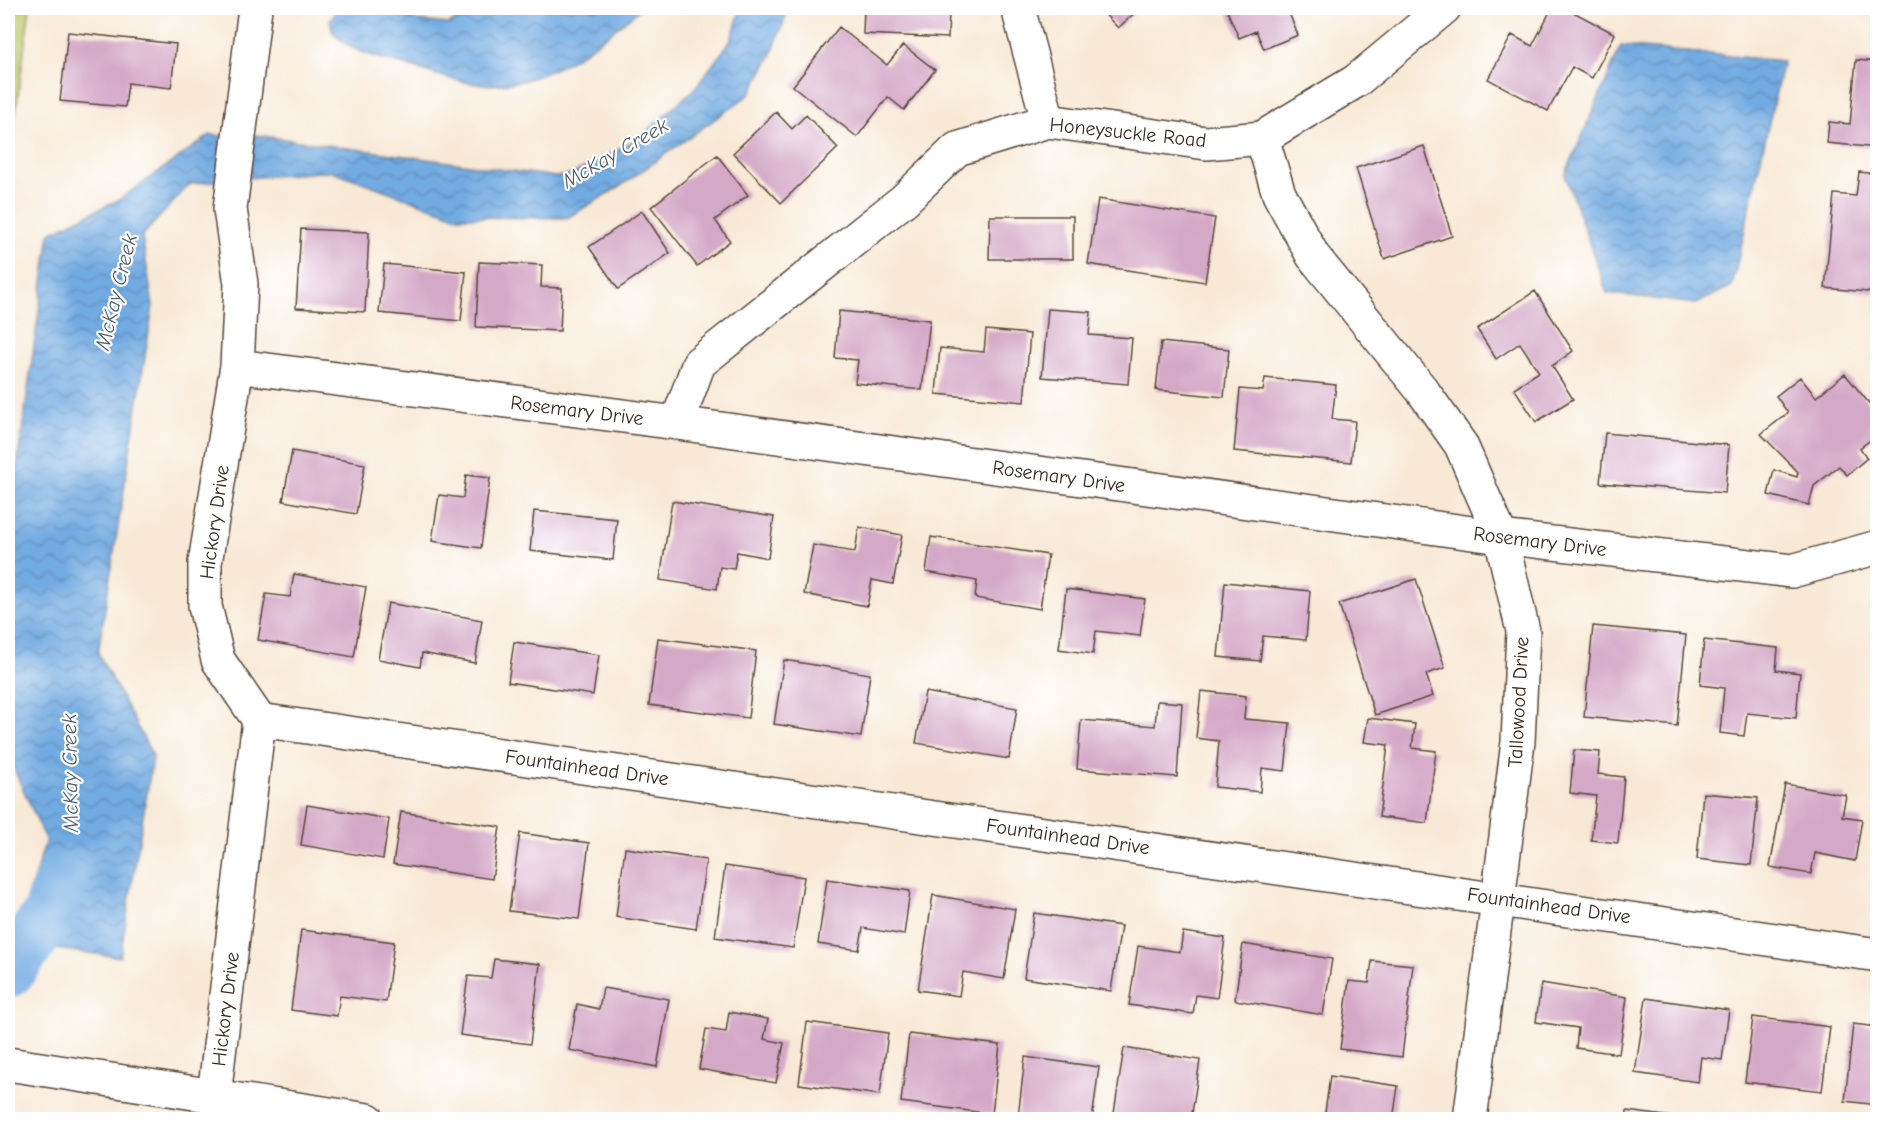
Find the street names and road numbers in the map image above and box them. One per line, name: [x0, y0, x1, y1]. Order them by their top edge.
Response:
street label: Honeysuckle Road: [1049, 113, 1207, 152]
street label: Rosemary Drive: [509, 391, 645, 430]
street label: Rosemary Drive: [991, 456, 1127, 497]
street label: Hickory Drive: [195, 463, 234, 581]
street label: Rosemary Drive: [1472, 522, 1608, 561]
street label: Tallowood Drive: [1504, 636, 1533, 768]
street label: Fountainhead Drive: [504, 745, 670, 790]
street label: Fountainhead Drive: [985, 814, 1151, 859]
street label: Fountainhead Drive: [1466, 883, 1632, 928]
street label: Hickory Drive: [207, 951, 244, 1068]

